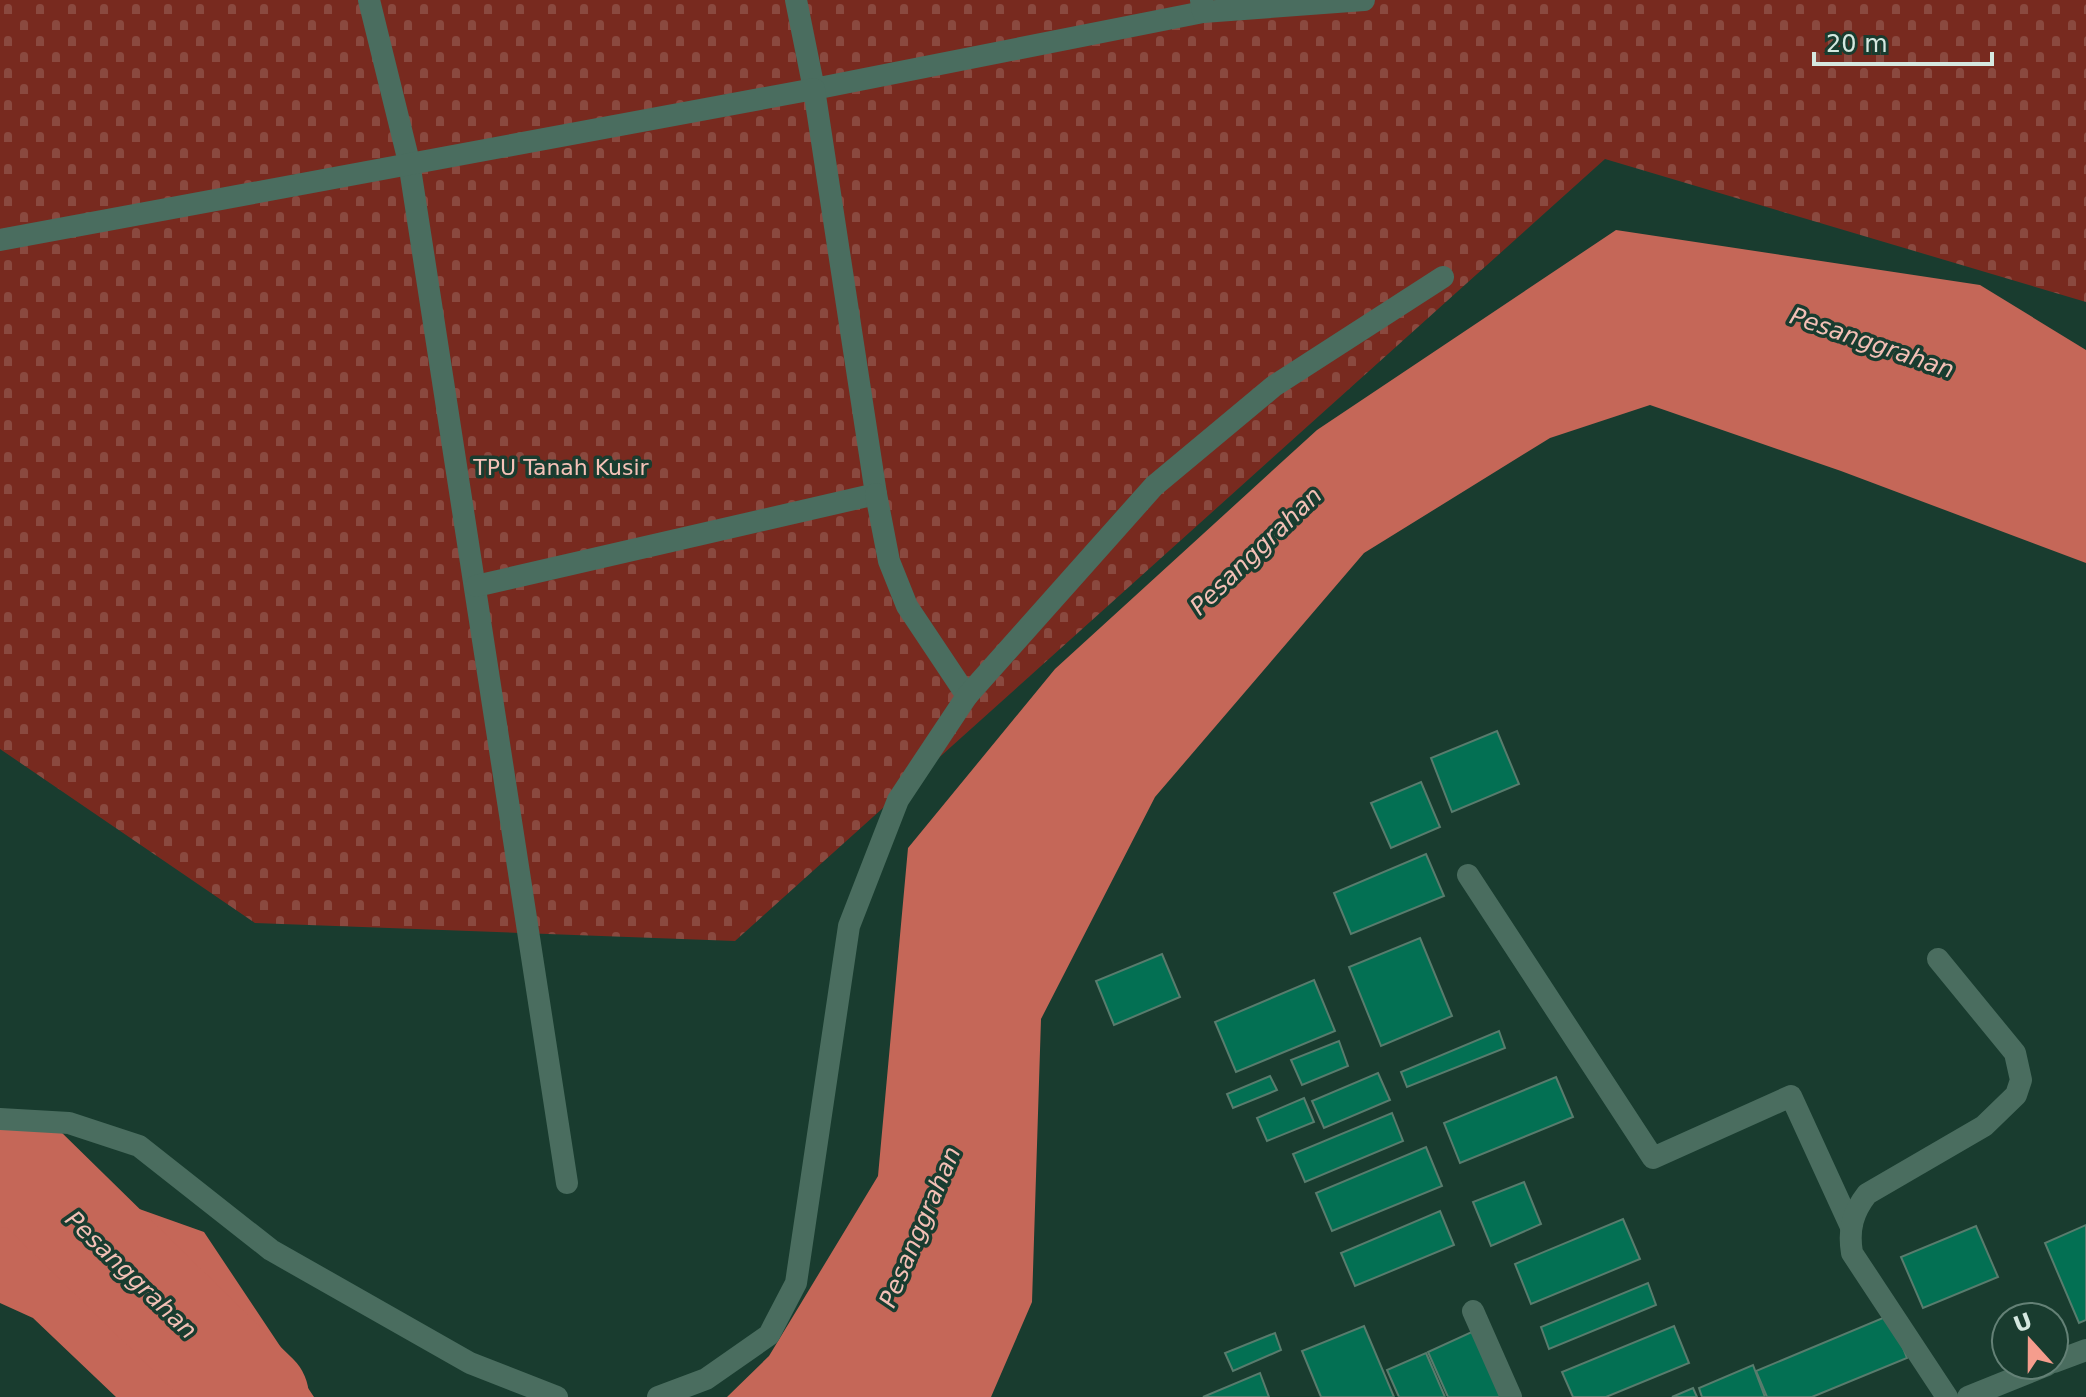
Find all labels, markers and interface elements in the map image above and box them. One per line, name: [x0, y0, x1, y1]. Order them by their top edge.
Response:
scale bar: [1814, 16, 1992, 66]
text: 20 m: [1826, 30, 1888, 58]
water label: Pesanggrahan: [1786, 302, 1958, 384]
park label: TPU Tanah Kusir: [472, 455, 650, 480]
water label: Pesanggrahan: [1184, 481, 1328, 621]
water label: Pesanggrahan: [874, 1142, 966, 1312]
water label: Pesanggrahan: [59, 1205, 203, 1345]
north arrow: [1990, 1301, 2070, 1381]
text: U: [2010, 1308, 2036, 1338]

